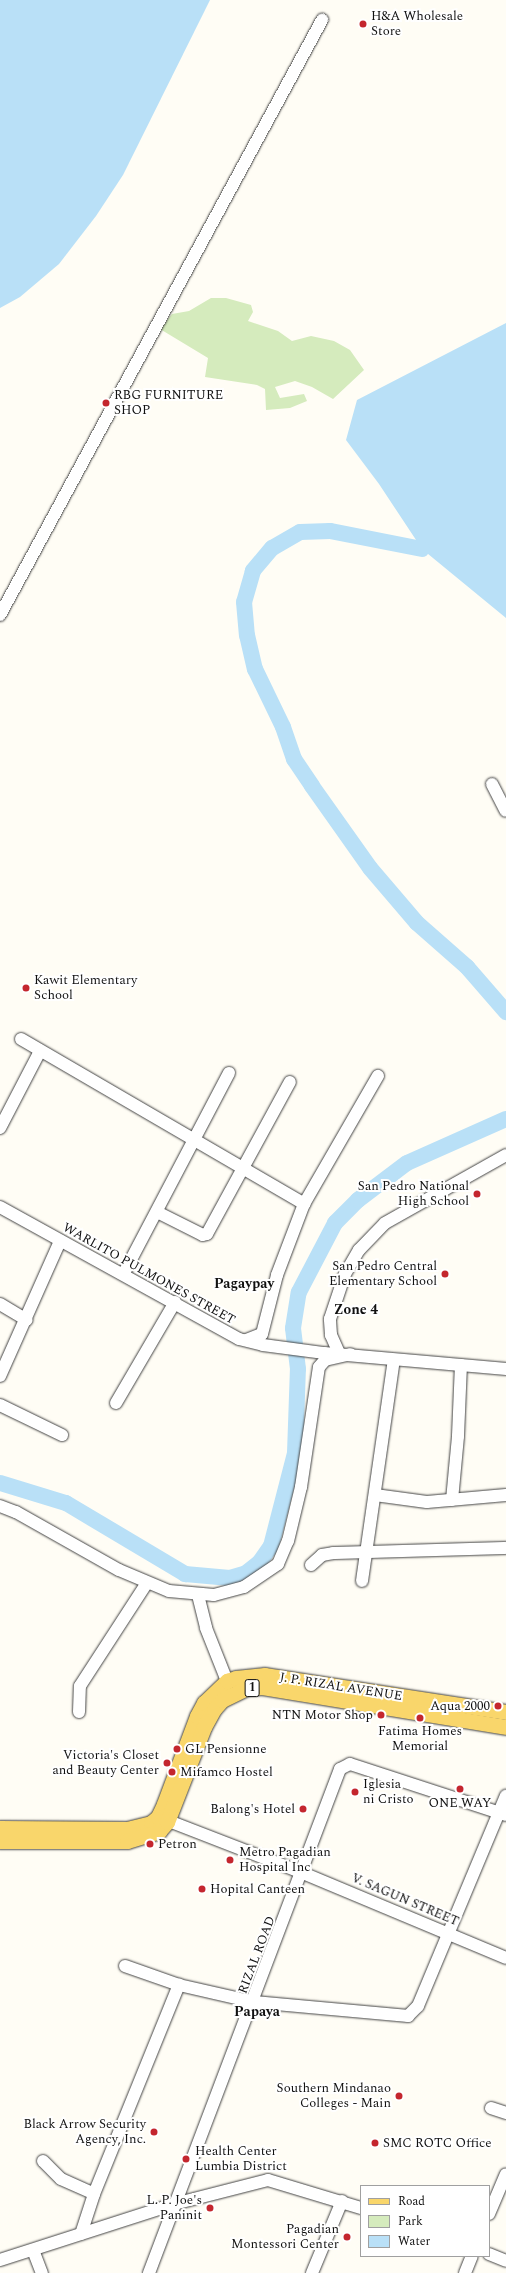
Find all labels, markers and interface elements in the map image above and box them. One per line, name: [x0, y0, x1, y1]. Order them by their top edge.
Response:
place label: H&A Wholesale Store: [371, 9, 463, 40]
marker: H&A Wholesale Store: [358, 19, 368, 29]
place label: RBG FURNITURE SHOP: [114, 388, 223, 419]
marker: RBG FURNITURE SHOP: [101, 398, 111, 408]
place label: Kawit Elementary School: [34, 973, 137, 1004]
marker: Kawit Elementary School: [21, 983, 31, 993]
place label: San Pedro National High School: [358, 1179, 469, 1210]
marker: San Pedro National High School: [472, 1189, 482, 1199]
street label: WARLITO PULMONES STREET: [60, 1220, 238, 1328]
place label: San Pedro Central Elementary School: [329, 1259, 437, 1290]
marker: San Pedro Central Elementary School: [440, 1269, 450, 1279]
district label: Pagaypay: [214, 1276, 274, 1292]
district label: Zone 4: [334, 1302, 378, 1318]
street label: J. P. RIZAL AVENUE: [279, 1670, 403, 1704]
road number: 1: [244, 1678, 260, 1698]
place label: Aqua 2000: [430, 1698, 490, 1714]
marker: Aqua 2000: [493, 1701, 503, 1711]
place label: NTN Motor Shop: [272, 1707, 373, 1723]
marker: NTN Motor Shop: [376, 1710, 386, 1720]
marker: Fatima Homes Memorial: [415, 1713, 425, 1723]
place label: Fatima Homes Memorial: [378, 1724, 462, 1755]
place label: GL Pensionne: [185, 1741, 266, 1757]
marker: GL Pensionne: [172, 1744, 182, 1754]
place label: Victoria's Closet and Beauty Center: [52, 1748, 159, 1779]
marker: Victoria's Closet and Beauty Center: [162, 1758, 172, 1768]
place label: Mifamco Hostel: [180, 1764, 273, 1780]
marker: Mifamco Hostel: [167, 1767, 177, 1777]
place label: Iglesia ni Cristo: [363, 1777, 414, 1808]
marker: ONE WAY: [455, 1784, 465, 1794]
marker: Iglesia ni Cristo: [350, 1787, 360, 1797]
place label: ONE WAY: [429, 1795, 491, 1811]
place label: Balong's Hotel: [210, 1801, 295, 1817]
marker: Balong's Hotel: [298, 1804, 308, 1814]
place label: Petron: [158, 1836, 197, 1852]
marker: Petron: [145, 1839, 155, 1849]
place label: Metro Pagadian Hospital Inc: [239, 1845, 331, 1876]
marker: Metro Pagadian Hospital Inc: [224, 1854, 236, 1866]
street label: V. SAGUN STREET: [349, 1870, 461, 1930]
place label: Hopital Canteen: [210, 1881, 305, 1897]
marker: Hopital Canteen: [197, 1884, 207, 1894]
street label: RIZAL ROAD: [235, 1914, 279, 1996]
district label: Papaya: [234, 2004, 280, 2020]
place label: Southern Mindanao Colleges - Main: [276, 2081, 391, 2112]
marker: Southern Mindanao Colleges - Main: [394, 2091, 404, 2101]
place label: Black Arrow Security Agency, Inc.: [23, 2117, 146, 2148]
marker: Black Arrow Security Agency, Inc.: [149, 2127, 159, 2137]
place label: SMC ROTC Office: [383, 2135, 492, 2151]
marker: SMC ROTC Office: [370, 2138, 380, 2148]
place label: Health Center Lumbia District: [195, 2144, 287, 2175]
marker: Health Center Lumbia District: [180, 2153, 192, 2165]
legend: [360, 2185, 490, 2257]
text: Road: [398, 2192, 425, 2211]
place label: L. P. Joe's Paninit: [146, 2193, 202, 2224]
marker: L. P. Joe's Paninit: [205, 2203, 215, 2213]
text: Park: [398, 2212, 423, 2231]
place label: Pagadian Montessori Center: [231, 2222, 339, 2253]
marker: Pagadian Montessori Center: [342, 2232, 352, 2242]
text: Water: [398, 2232, 430, 2251]

